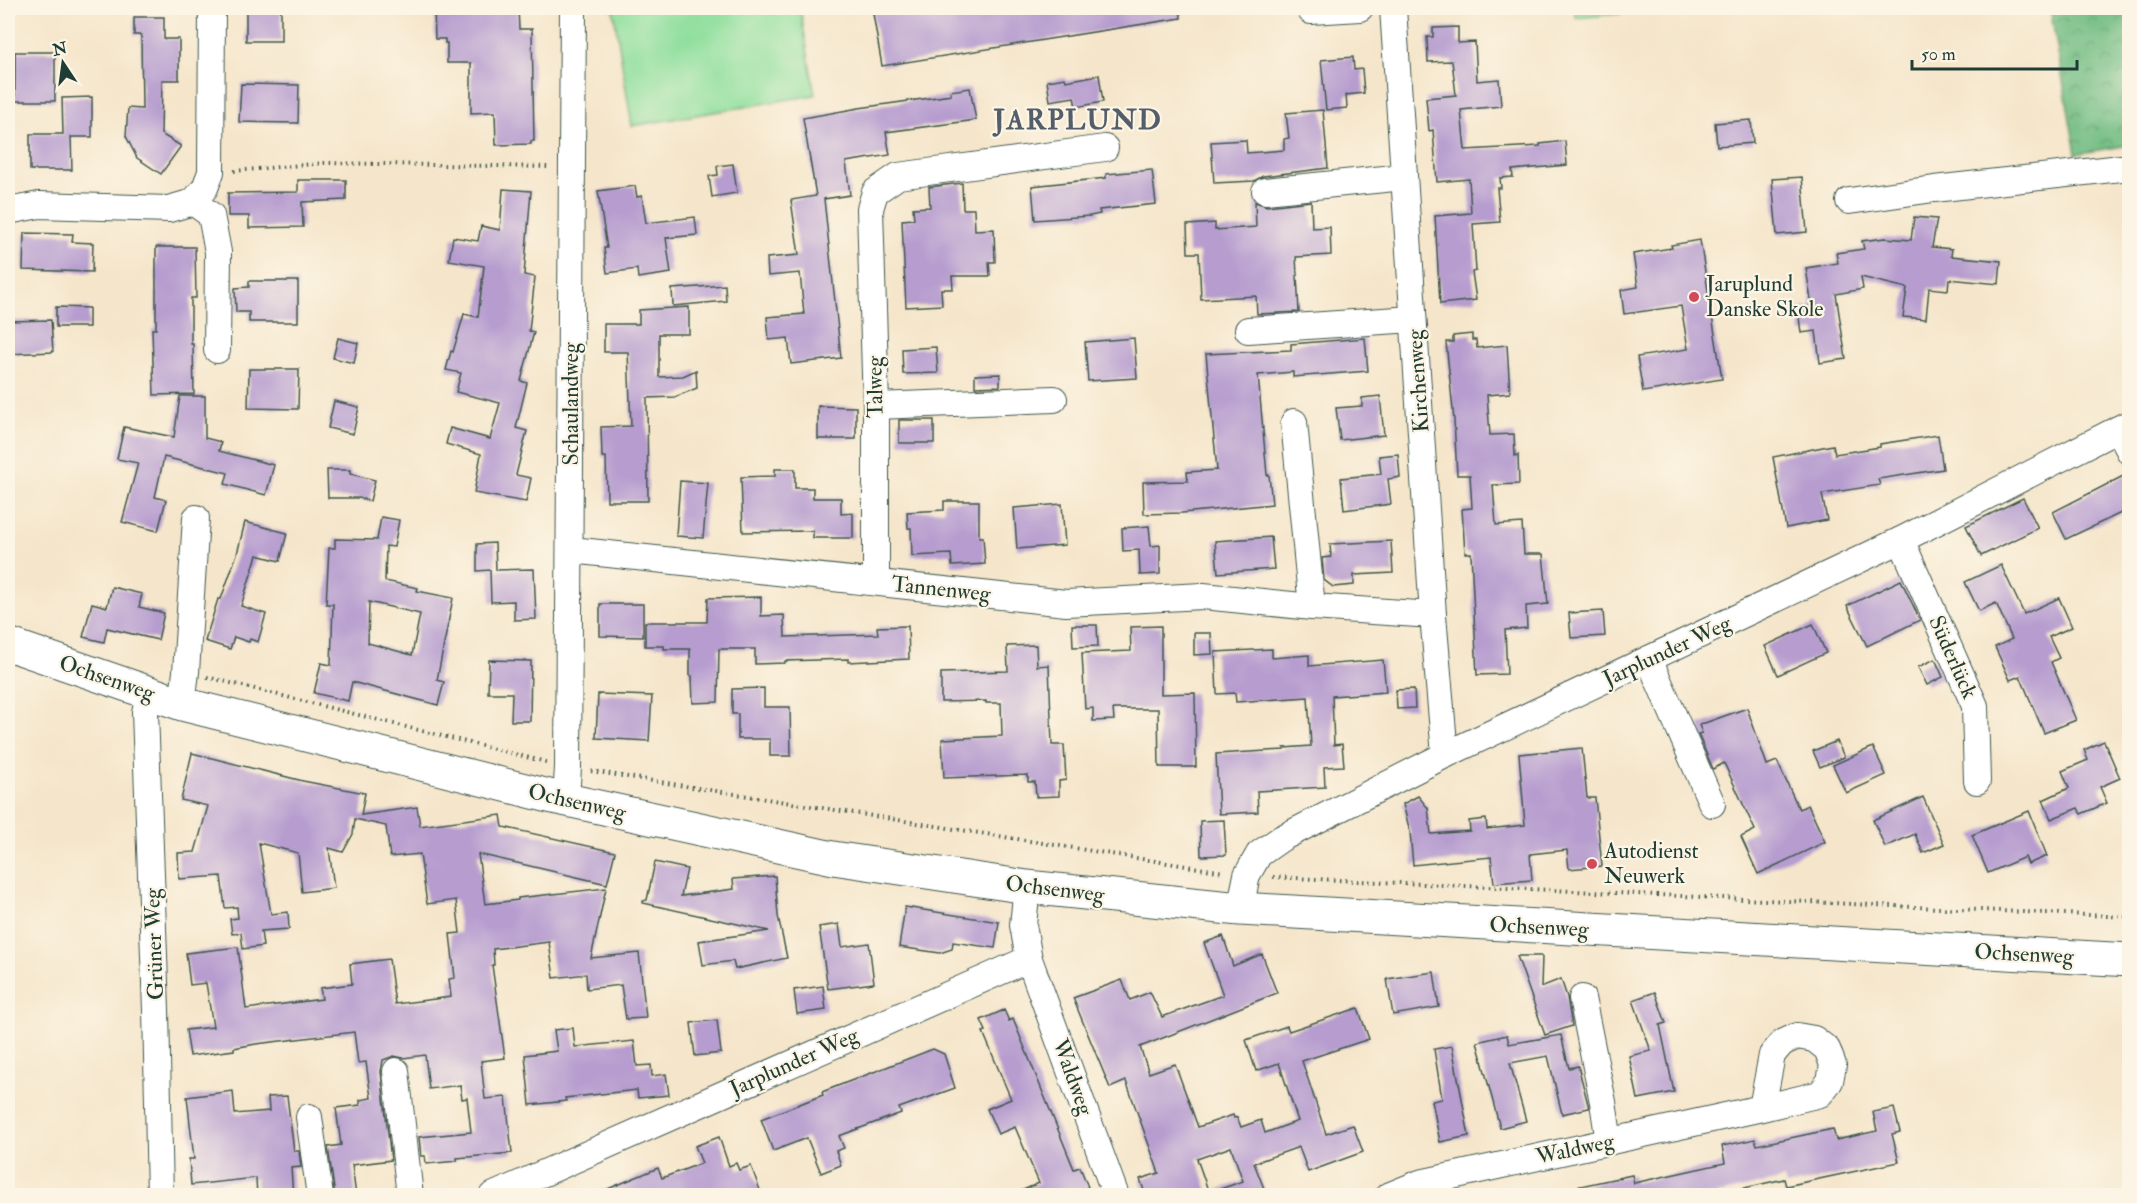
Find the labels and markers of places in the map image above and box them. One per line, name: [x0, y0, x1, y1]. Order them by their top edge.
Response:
place label: Jaruplund Danske Skole: [1705, 270, 1823, 323]
marker: Jaruplund Danske Skole: [1687, 290, 1701, 304]
place label: Autodienst Neuwerk: [1603, 837, 1699, 890]
marker: Autodienst Neuwerk: [1585, 857, 1599, 871]

